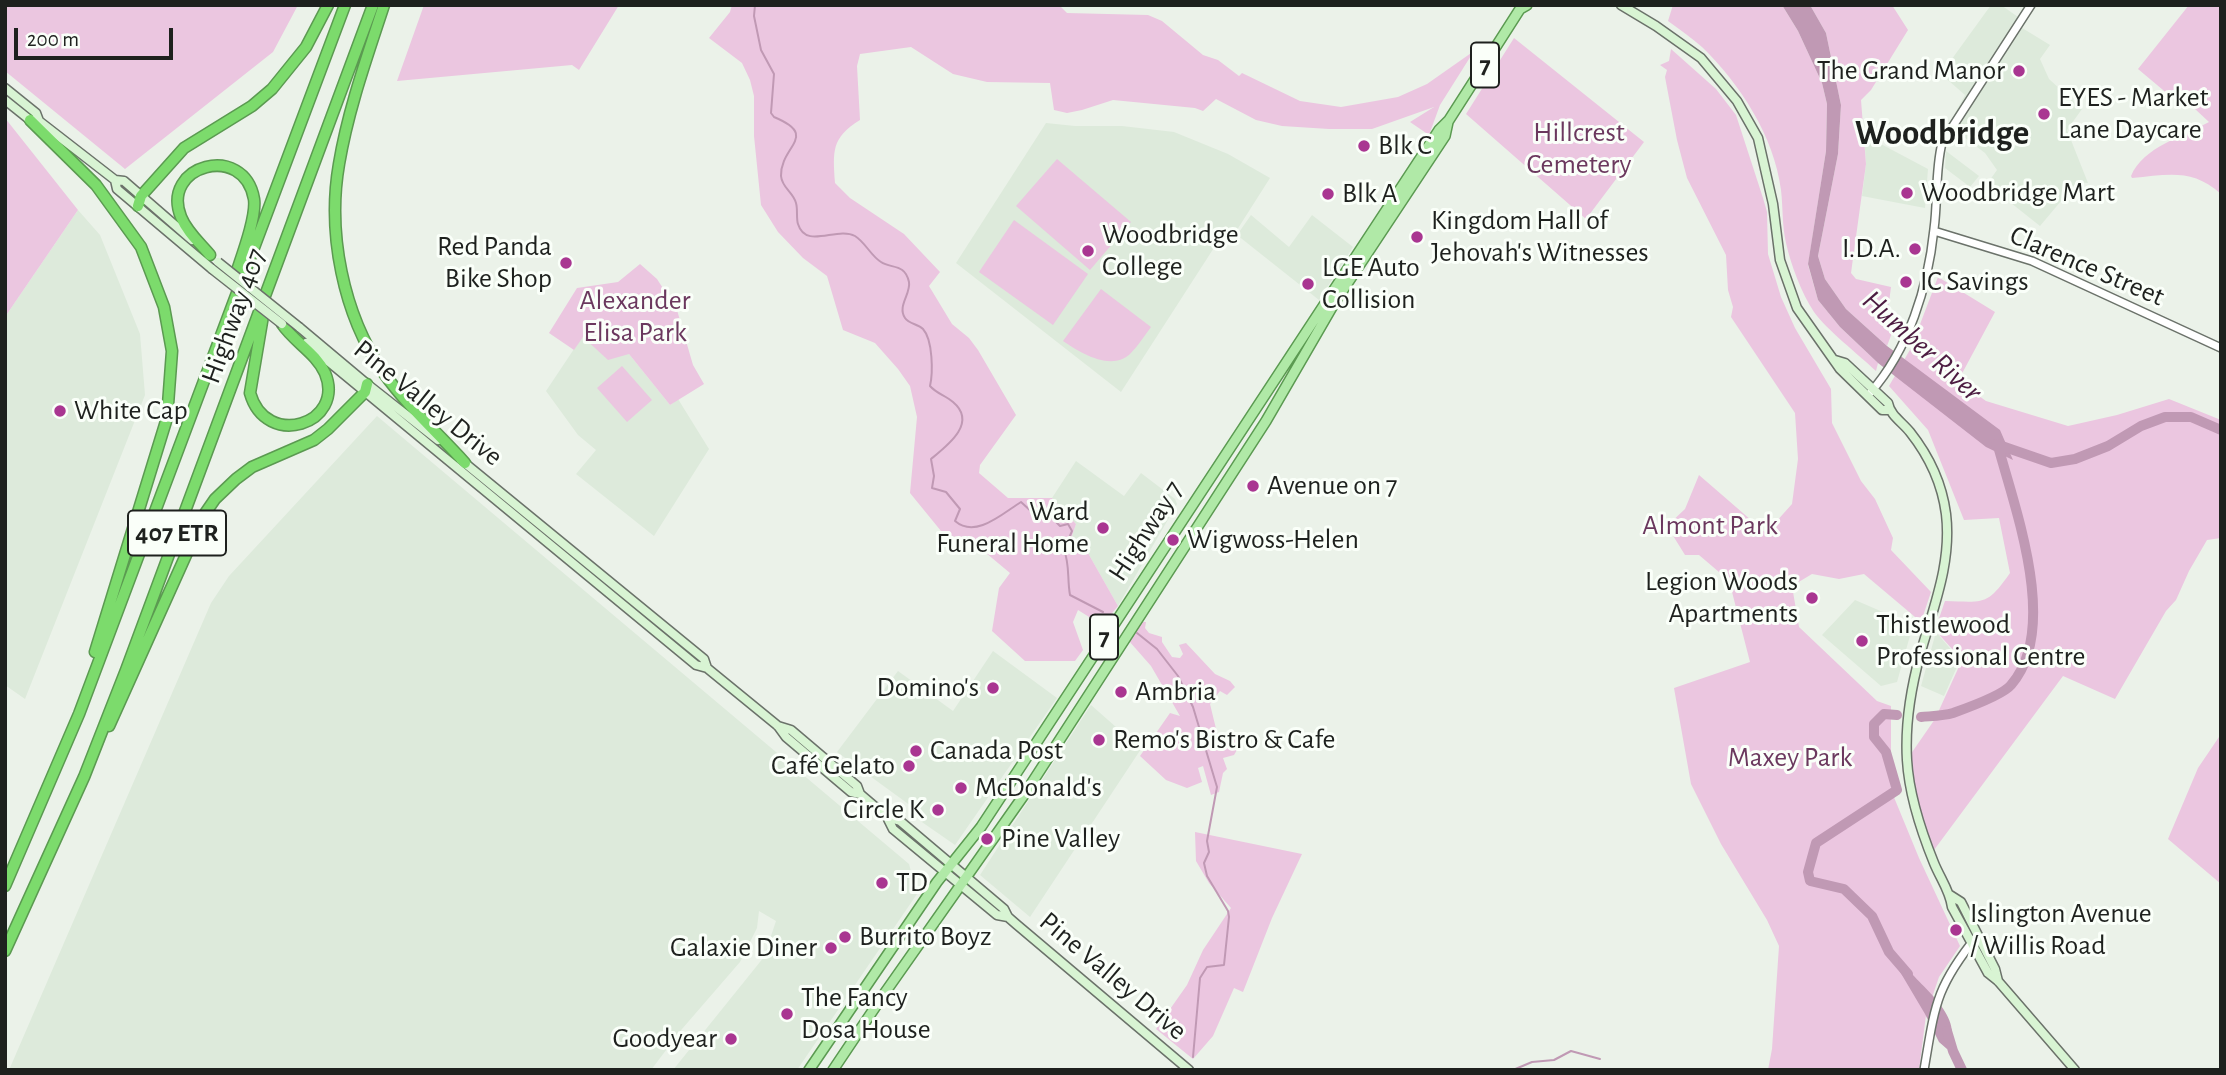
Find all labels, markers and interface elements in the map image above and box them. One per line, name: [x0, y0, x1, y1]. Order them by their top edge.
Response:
scale bar: [18, 14, 177, 58]
text: 200 m: [27, 29, 79, 50]
road number: 7: [1471, 43, 1499, 88]
place label: The Grand Manor: [1817, 54, 2005, 88]
marker: The Grand Manor: [2011, 63, 2027, 79]
place label: EYES - Market Lane Daycare: [2058, 81, 2209, 147]
marker: EYES - Market Lane Daycare: [2036, 106, 2052, 122]
district label: Woodbridge: [1855, 112, 2029, 154]
park label: Hillcrest Cemetery: [1527, 116, 1631, 182]
place label: Blk C: [1378, 129, 1432, 163]
marker: Blk C: [1356, 138, 1372, 154]
place label: Woodbridge Mart: [1921, 176, 2115, 210]
place label: Blk A: [1342, 177, 1398, 211]
marker: Woodbridge Mart: [1899, 185, 1915, 201]
marker: Blk A: [1320, 186, 1336, 202]
place label: Kingdom Hall of Jehovah's Witnesses: [1431, 204, 1649, 270]
place label: Woodbridge College: [1102, 218, 1239, 284]
street label: Clarence Street: [2005, 218, 2169, 314]
marker: Kingdom Hall of Jehovah's Witnesses: [1409, 229, 1425, 245]
place label: Red Panda Bike Shop: [437, 230, 552, 296]
place label: I.D.A.: [1842, 232, 1901, 266]
marker: I.D.A.: [1907, 241, 1923, 257]
marker: Woodbridge College: [1080, 243, 1096, 259]
street label: Highway 407: [194, 244, 274, 388]
place label: LGE Auto Collision: [1322, 251, 1420, 317]
marker: Red Panda Bike Shop: [558, 255, 574, 271]
place label: IC Savings: [1920, 265, 2028, 299]
marker: IC Savings: [1898, 274, 1914, 290]
marker: LGE Auto Collision: [1300, 276, 1316, 292]
water label: Humber River: [1855, 283, 1989, 409]
park label: Alexander Elisa Park: [579, 284, 691, 350]
street label: Pine Valley Drive: [347, 333, 509, 473]
place label: White Cap: [74, 394, 188, 428]
marker: White Cap: [52, 403, 68, 419]
place label: Avenue on 7: [1267, 469, 1397, 503]
street label: Highway 7: [1101, 475, 1191, 587]
marker: Avenue on 7: [1245, 478, 1261, 494]
place label: Ward Funeral Home: [936, 495, 1089, 561]
park label: Almont Park: [1642, 509, 1778, 543]
road number: 407 ETR: [128, 510, 226, 555]
marker: Ward Funeral Home: [1095, 520, 1111, 536]
place label: Wigwoss-Helen: [1187, 523, 1359, 557]
marker: Wigwoss-Helen: [1165, 532, 1181, 548]
place label: Legion Woods Apartments: [1645, 565, 1798, 631]
marker: Legion Woods Apartments: [1804, 590, 1820, 606]
place label: Thistlewood Professional Centre: [1876, 608, 2085, 674]
road number: 7: [1090, 614, 1118, 660]
marker: Thistlewood Professional Centre: [1854, 633, 1870, 649]
place label: Domino's: [877, 671, 979, 705]
place label: Ambria: [1135, 675, 1216, 709]
marker: Domino's: [985, 680, 1001, 696]
marker: Ambria: [1113, 684, 1129, 700]
place label: Remo's Bistro & Cafe: [1113, 723, 1335, 757]
marker: Remo's Bistro & Cafe: [1091, 732, 1107, 748]
place label: Canada Post: [930, 734, 1063, 768]
park label: Maxey Park: [1728, 741, 1852, 775]
marker: Canada Post: [908, 743, 924, 759]
place label: Café Gelato: [771, 749, 895, 783]
marker: Café Gelato: [901, 758, 917, 774]
place label: McDonald's: [975, 771, 1102, 805]
marker: McDonald's: [953, 780, 969, 796]
place label: Circle K: [843, 793, 924, 827]
marker: Circle K: [930, 802, 946, 818]
place label: Pine Valley: [1001, 822, 1120, 856]
marker: Pine Valley: [979, 831, 995, 847]
place label: TD: [896, 866, 928, 900]
marker: TD: [874, 875, 890, 891]
place label: Islington Avenue / Willis Road: [1970, 897, 2152, 963]
street label: Pine Valley Drive: [1032, 905, 1194, 1047]
place label: Burrito Boyz: [859, 920, 991, 954]
marker: Islington Avenue / Willis Road: [1948, 922, 1964, 938]
marker: Burrito Boyz: [837, 929, 853, 945]
place label: Galaxie Diner: [670, 931, 817, 965]
marker: Galaxie Diner: [823, 940, 839, 956]
place label: The Fancy Dosa House: [801, 981, 931, 1047]
marker: The Fancy Dosa House: [779, 1006, 795, 1022]
place label: Goodyear: [613, 1022, 717, 1056]
marker: Goodyear: [723, 1031, 739, 1047]

